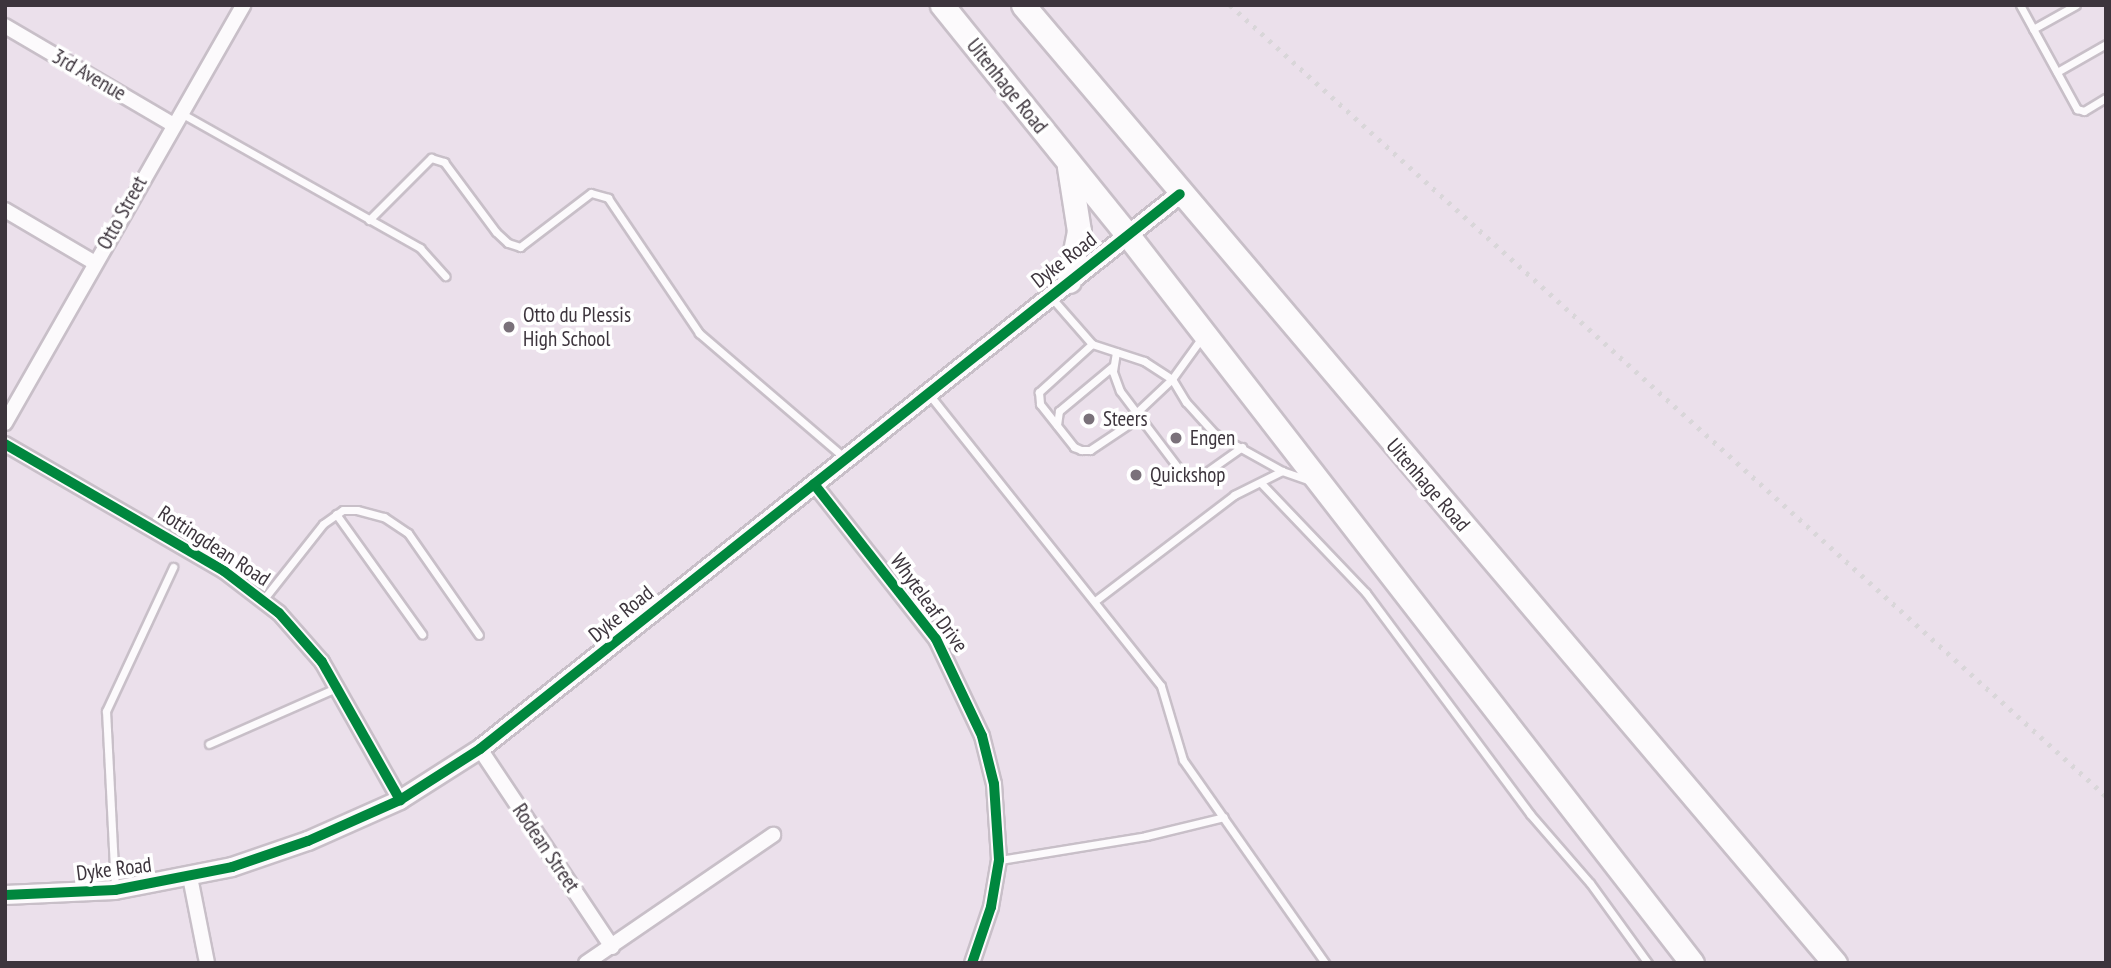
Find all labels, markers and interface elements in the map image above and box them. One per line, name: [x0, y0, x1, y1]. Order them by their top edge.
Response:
street label: Uitenhage Road: [961, 34, 1053, 138]
street label: 3rd Avenue: [47, 44, 131, 106]
street label: Otto Street: [92, 172, 152, 254]
street label: Dyke Road: [1026, 227, 1102, 293]
place label: Otto du Plessis High School: [523, 302, 631, 352]
marker: Otto du Plessis High School: [501, 319, 517, 335]
place label: Steers: [1103, 406, 1148, 432]
marker: Steers: [1081, 411, 1097, 427]
place label: Engen: [1190, 425, 1235, 451]
marker: Engen: [1168, 430, 1184, 446]
street label: Uitenhage Road: [1381, 433, 1475, 537]
place label: Quickshop: [1150, 462, 1225, 488]
marker: Quickshop: [1128, 467, 1144, 483]
street label: Rottingdean Road: [153, 500, 275, 592]
street label: Whyteleaf Drive: [885, 549, 973, 657]
street label: Dyke Road: [584, 580, 658, 648]
street label: Rodean Street: [507, 799, 585, 897]
street label: Dyke Road: [75, 852, 153, 886]

